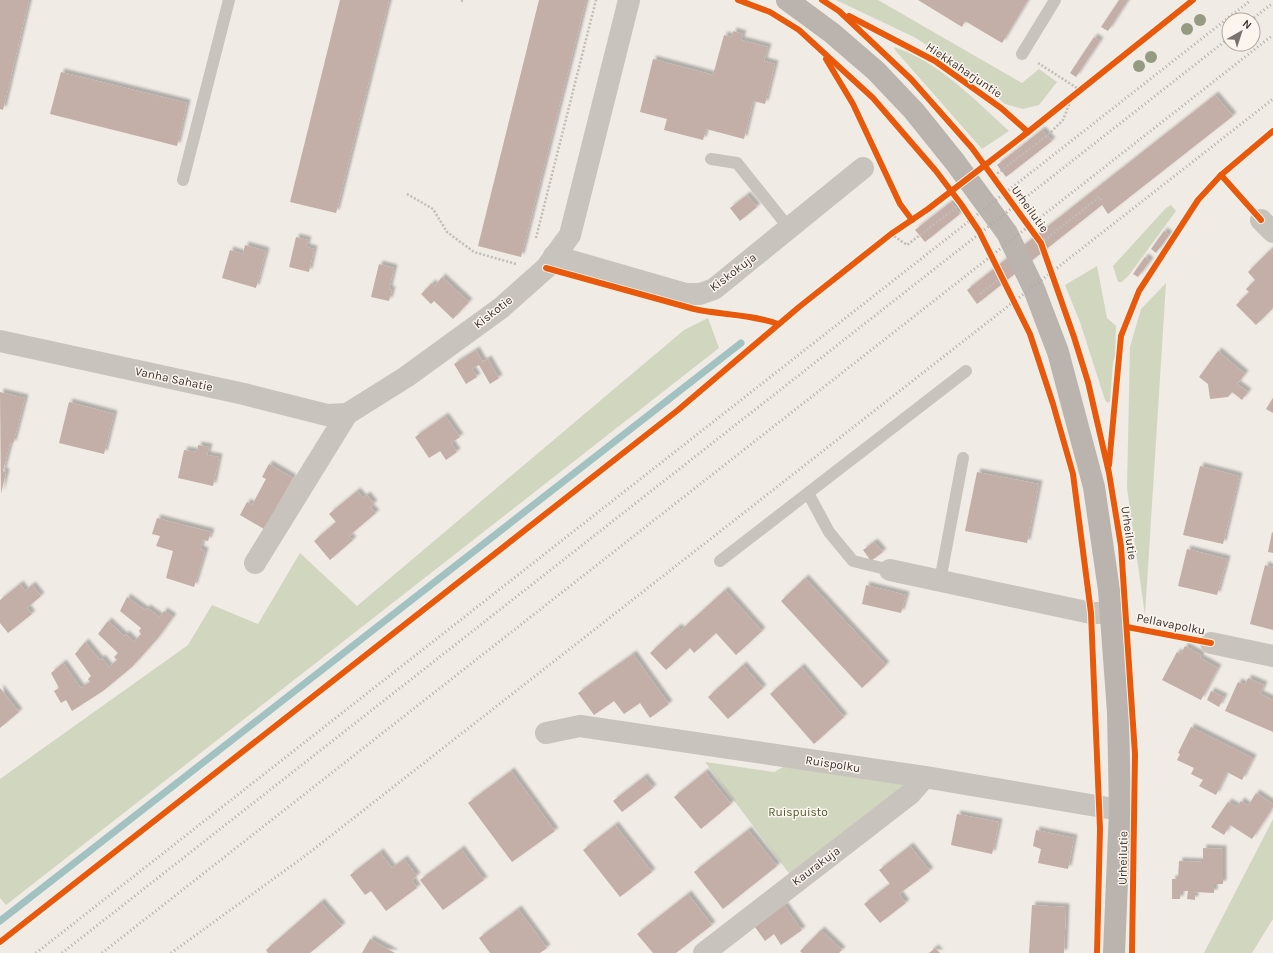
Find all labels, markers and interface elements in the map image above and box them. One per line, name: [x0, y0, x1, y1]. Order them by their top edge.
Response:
north arrow: [1221, 12, 1261, 52]
text: N: [1240, 17, 1254, 32]
street label: Hiekkaharjuntie: [923, 39, 1005, 101]
street label: Urheilutie: [1008, 183, 1052, 235]
street label: Kiskokuja: [707, 250, 759, 294]
street label: Kiskotie: [471, 293, 515, 331]
street label: Vanha Sahatie: [134, 364, 214, 394]
street label: Urheilutie: [1118, 505, 1140, 561]
street label: Pellavapolku: [1135, 610, 1207, 638]
street label: Ruispolku: [805, 753, 861, 775]
park label: Ruispuisto: [768, 805, 828, 819]
street label: Urheilutie: [1116, 831, 1130, 885]
street label: Kaurakuja: [789, 843, 843, 889]

